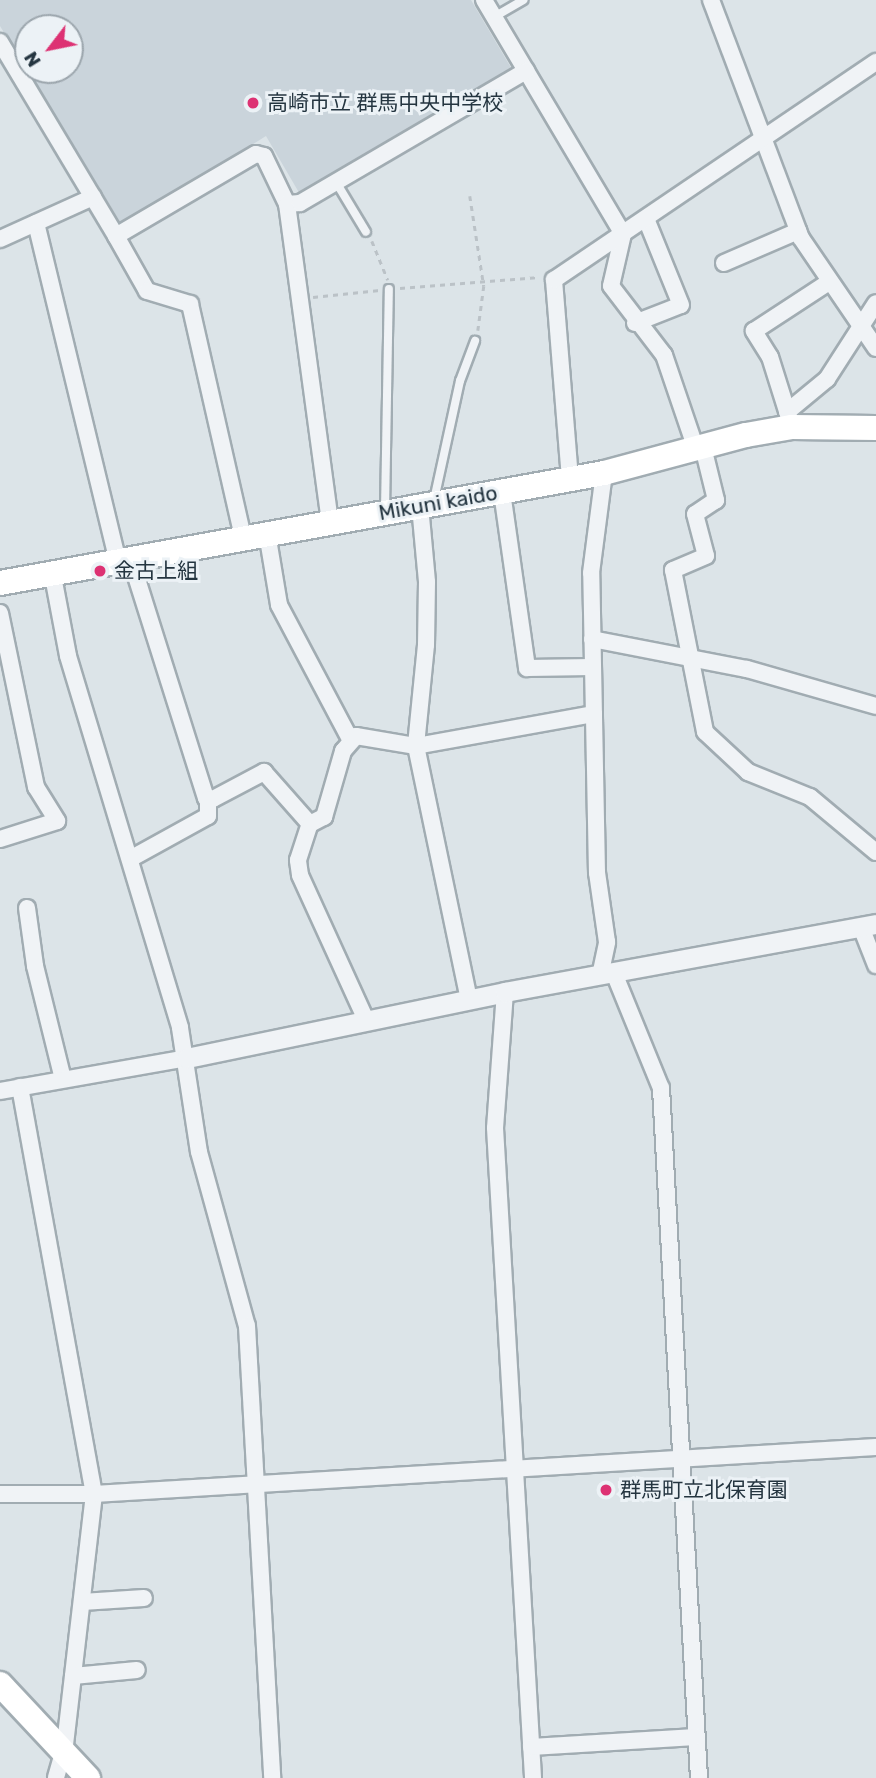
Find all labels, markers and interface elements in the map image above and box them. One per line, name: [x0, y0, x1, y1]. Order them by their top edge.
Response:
north arrow: [14, 14, 84, 84]
text: N: [19, 47, 46, 71]
place label: 高崎市立 群馬中央中学校: [267, 90, 503, 116]
marker: 高崎市立 群馬中央中学校: [245, 95, 261, 111]
street label: Mikuni kaido: [377, 480, 499, 526]
place label: 金古上組: [114, 558, 198, 584]
marker: 金古上組: [92, 563, 108, 579]
place label: 群馬町立北保育園: [620, 1477, 788, 1503]
marker: 群馬町立北保育園: [598, 1482, 614, 1498]

